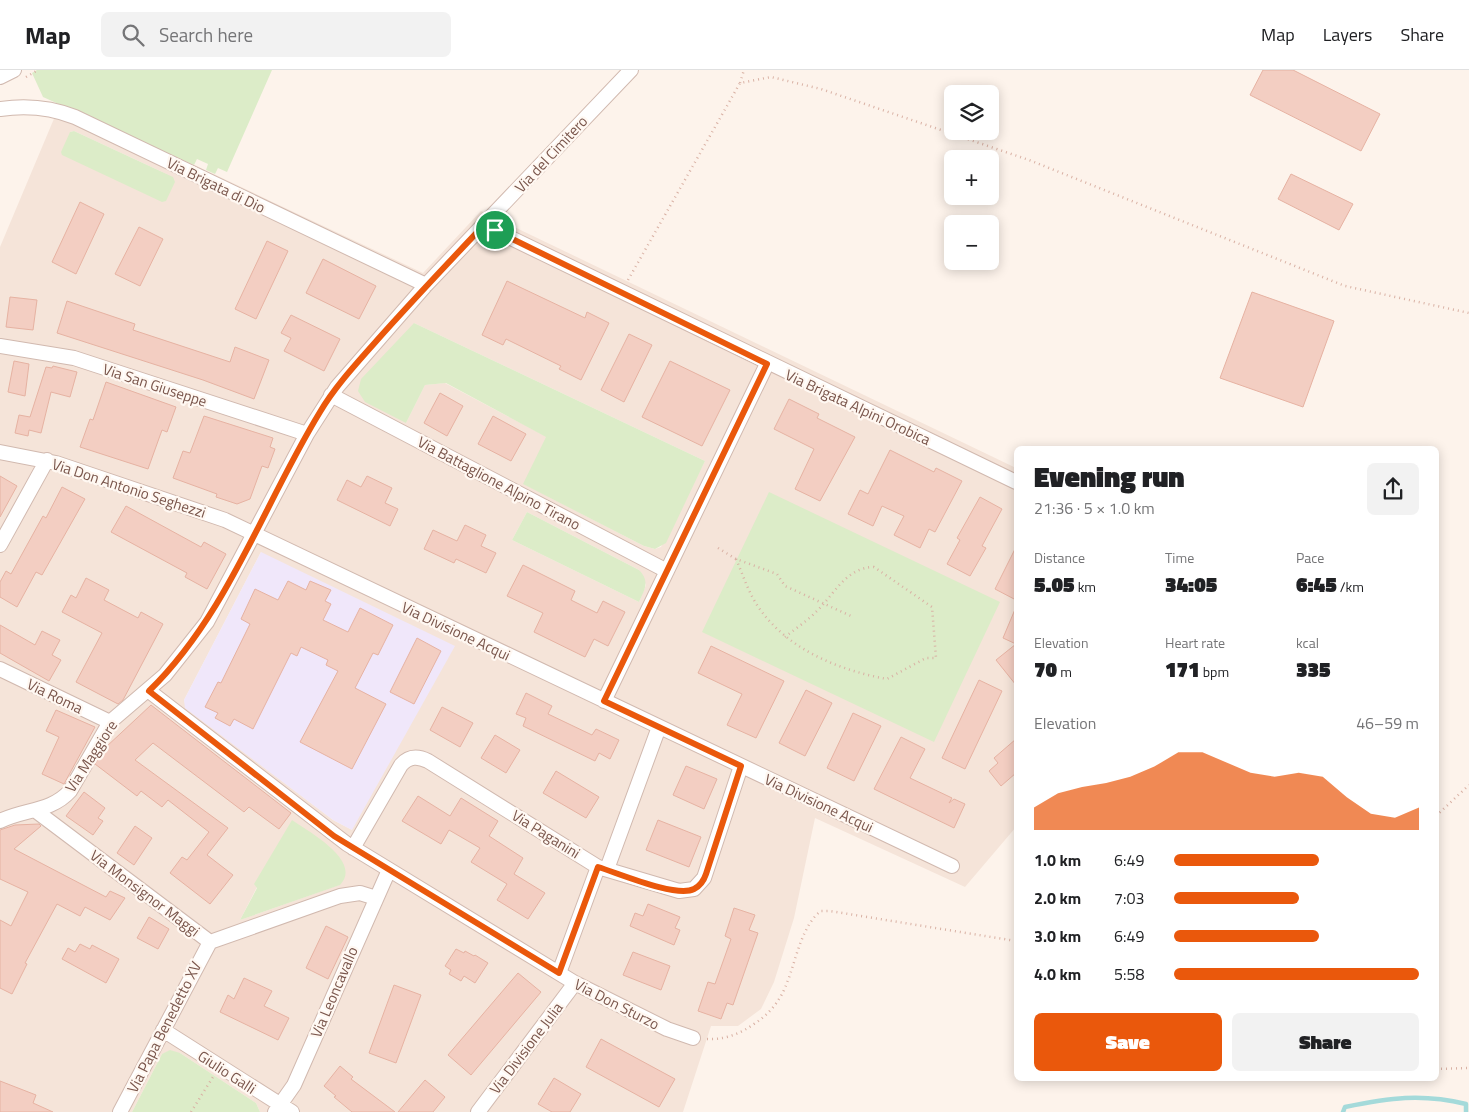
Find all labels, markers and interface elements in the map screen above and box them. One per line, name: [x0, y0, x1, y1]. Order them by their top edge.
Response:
search box: [101, 12, 451, 57]
text: Map: [25, 17, 71, 53]
text: Search here: [159, 20, 253, 49]
icon: search: [119, 21, 147, 49]
text: Map: [1261, 21, 1295, 48]
text: Layers: [1323, 21, 1372, 48]
text: Share: [1400, 21, 1444, 48]
map controls: [944, 85, 999, 270]
button: layers: [944, 85, 999, 140]
street label: Via del Cimitero: [509, 110, 593, 198]
button: +: [944, 150, 999, 205]
street label: Via Brigata di Dio: [163, 151, 269, 219]
pin: [474, 209, 516, 251]
button: −: [944, 215, 999, 270]
icon: arrive: [481, 216, 509, 244]
street label: Via San Giuseppe: [100, 357, 210, 413]
street label: Via Brigata Alpini Orobica: [781, 363, 935, 451]
street label: Via Battaglione Alpino Tirano: [413, 430, 585, 536]
street label: Via Don Antonio Seghezzi: [49, 452, 209, 524]
text: Evening run: [1034, 455, 1185, 498]
button: share: [1367, 463, 1419, 515]
text: 21:36 · 5 × 1.0 km: [1034, 496, 1155, 520]
text: Distance: [1034, 547, 1085, 568]
text: Time: [1165, 547, 1194, 568]
text: Pace: [1296, 547, 1324, 568]
text: 5.05: [1034, 568, 1075, 600]
text: 34:05: [1165, 568, 1217, 600]
text: 6:45: [1296, 568, 1337, 600]
text: km: [1075, 576, 1096, 597]
text: /km: [1337, 576, 1364, 597]
street label: Via Divisione Acqui: [398, 596, 514, 666]
text: Elevation: [1034, 632, 1088, 653]
text: Heart rate: [1165, 632, 1225, 653]
text: kcal: [1296, 632, 1319, 653]
text: 70: [1034, 653, 1057, 685]
text: 171: [1165, 653, 1200, 685]
text: 335: [1296, 653, 1331, 685]
text: m: [1057, 661, 1072, 682]
text: bpm: [1200, 661, 1229, 682]
street label: Via Roma: [23, 673, 87, 720]
text: Elevation: [1034, 711, 1096, 735]
text: 46–59 m: [1356, 711, 1419, 735]
street label: Via Maggiore: [59, 715, 123, 797]
street label: Via Divisione Acqui: [761, 768, 877, 838]
street label: Via Paganini: [507, 804, 585, 864]
street label: Via Monsignor Maggi: [85, 844, 205, 942]
text: 1.0 km: [1034, 848, 1081, 872]
text: 6:49: [1114, 848, 1144, 872]
text: 2.0 km: [1034, 886, 1081, 910]
text: 7:03: [1114, 886, 1144, 910]
text: 3.0 km: [1034, 924, 1081, 948]
text: 6:49: [1114, 924, 1144, 948]
street label: Via Leoncavallo: [304, 943, 364, 1041]
street label: Via Papa Benedetto XV: [121, 957, 207, 1097]
text: 4.0 km: [1034, 962, 1081, 986]
text: 5:58: [1114, 962, 1144, 986]
street label: Via Don Sturzo: [570, 973, 664, 1035]
street label: Via Divisione Julia: [484, 997, 569, 1099]
button: Save: [1034, 1013, 1222, 1071]
button: Share: [1232, 1013, 1419, 1071]
street label: Giulio Galli: [193, 1045, 261, 1099]

